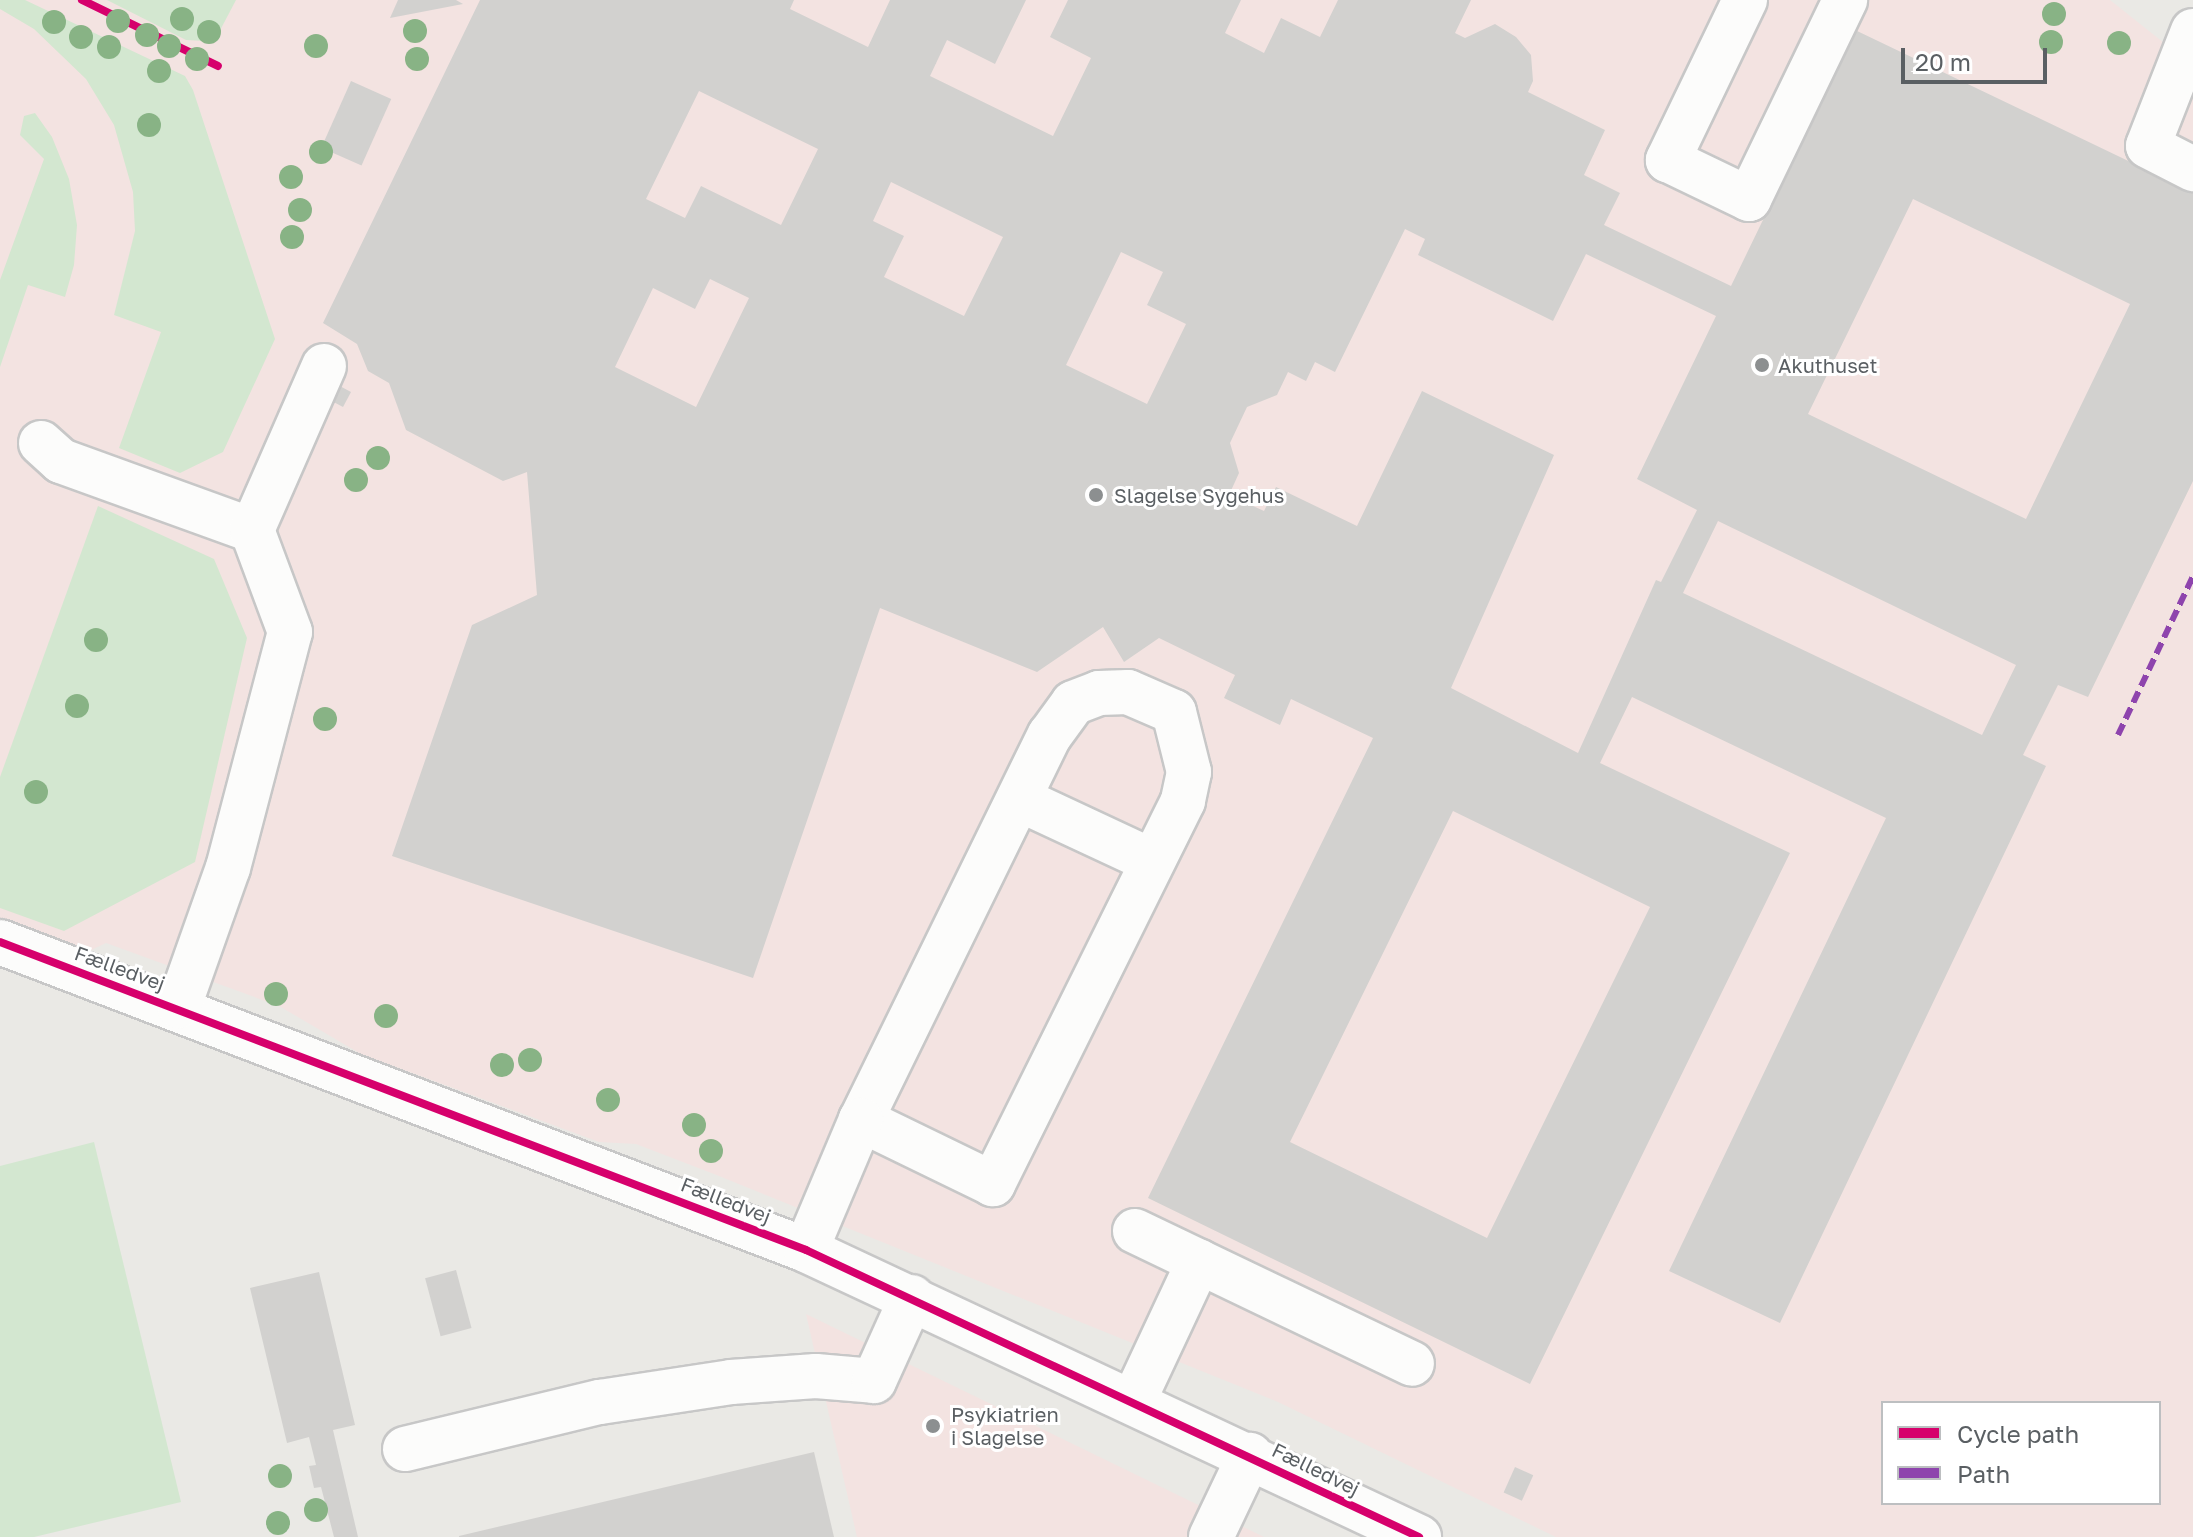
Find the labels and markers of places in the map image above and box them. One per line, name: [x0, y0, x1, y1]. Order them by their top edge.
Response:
place label: Akuthuset: [1778, 353, 1877, 377]
marker: Akuthuset: [1753, 356, 1771, 374]
place label: Slagelse Sygehus: [1114, 483, 1284, 507]
marker: Slagelse Sygehus: [1085, 484, 1107, 506]
place label: Psykiatrien i Slagelse: [951, 1402, 1059, 1449]
marker: Psykiatrien i Slagelse: [922, 1415, 944, 1437]

